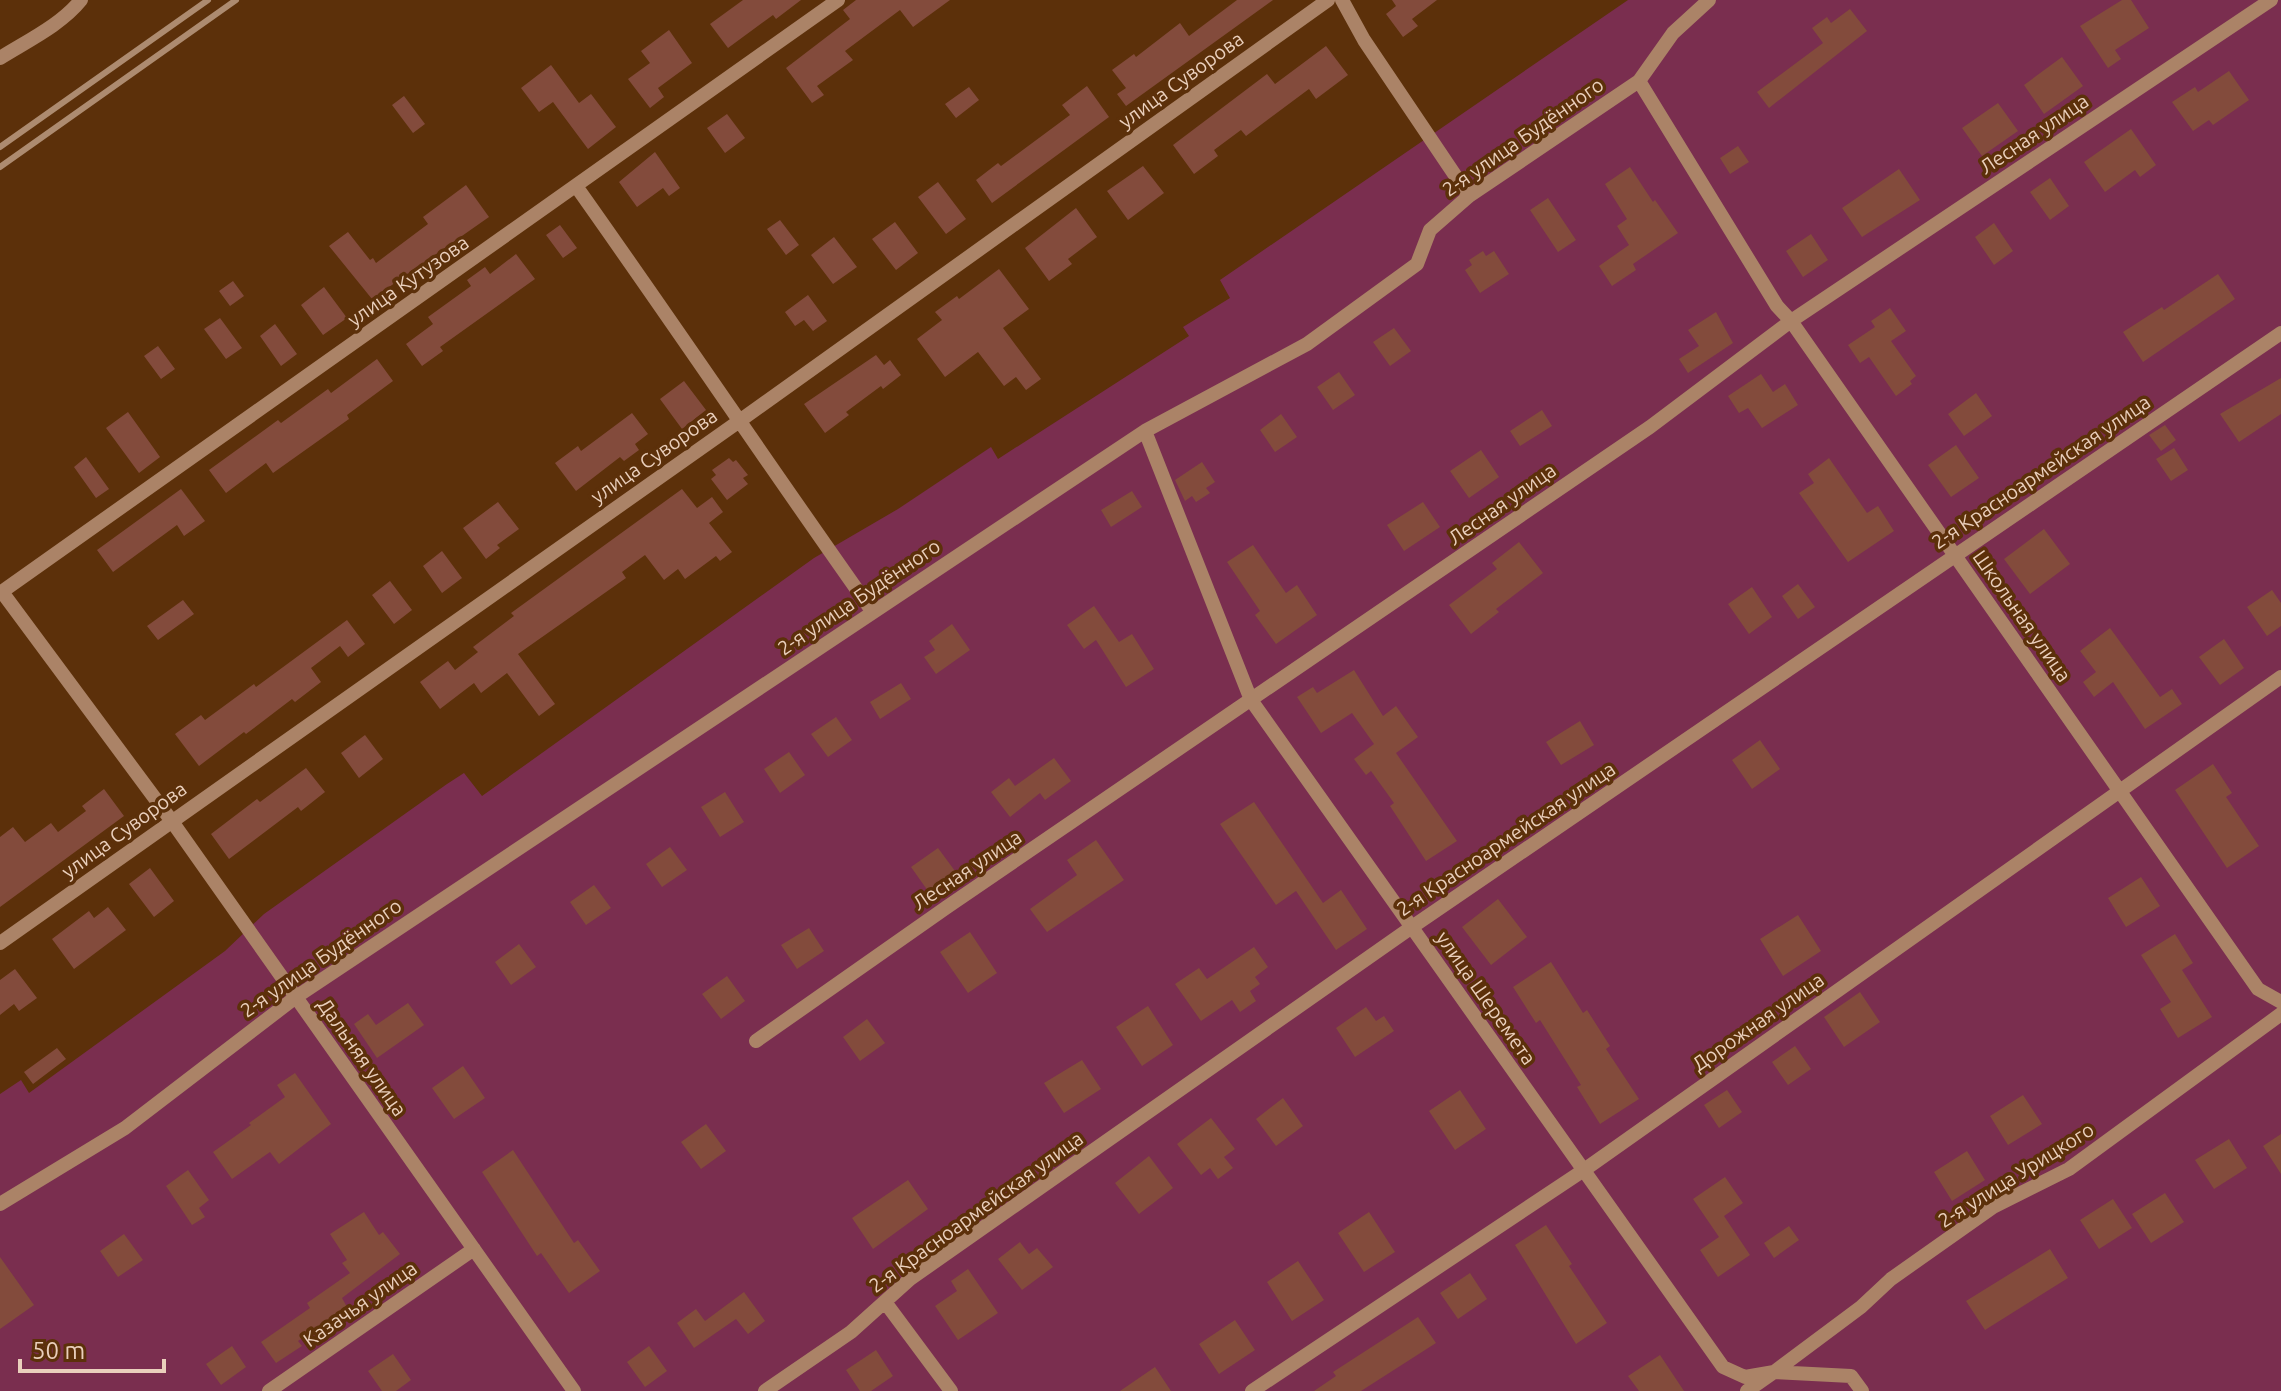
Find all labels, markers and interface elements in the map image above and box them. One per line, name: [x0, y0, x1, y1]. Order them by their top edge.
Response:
street label: улица Суворова: [1114, 27, 1248, 133]
street label: 2-я улица Будённого: [1438, 72, 1608, 201]
street label: Лесная улица: [1975, 89, 2092, 178]
street label: улица Кутузова: [343, 230, 473, 331]
street label: 2-я Красноармейская улица: [1927, 390, 2154, 553]
street label: улица Суворова: [586, 404, 721, 508]
street label: Лесная улица: [1443, 458, 1560, 549]
street label: 2-я улица Будённого: [773, 534, 944, 660]
street label: Школьная улица: [1968, 546, 2076, 686]
street label: 2-я Красноармейская улица: [1392, 757, 1619, 920]
street label: улица Суворова: [57, 777, 191, 883]
street label: Лесная улица: [908, 825, 1025, 914]
street label: 2-я улица Будённого: [236, 893, 406, 1022]
street label: улица Шеремета: [1432, 927, 1541, 1069]
street label: Дорожная улица: [1687, 968, 1828, 1076]
street label: Дальняя улица: [313, 993, 412, 1120]
street label: 2-я улица Урицкого: [1934, 1117, 2098, 1232]
street label: 2-я Красноармейская улица: [864, 1126, 1087, 1297]
street label: Казачья улица: [299, 1256, 421, 1351]
scale bar: [20, 1323, 164, 1373]
text: 50 m: [32, 1337, 85, 1364]

